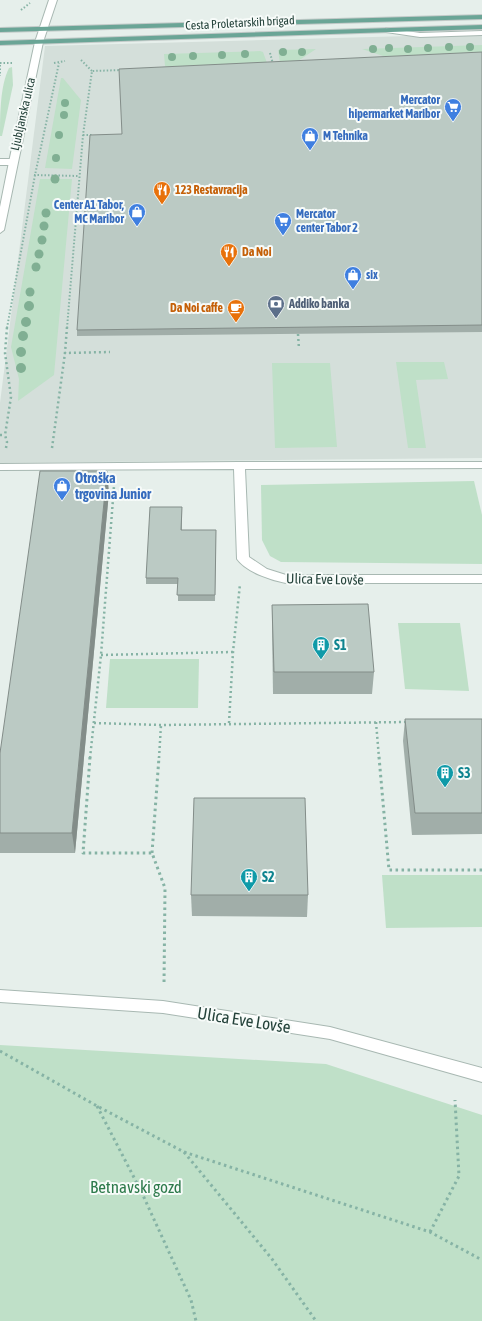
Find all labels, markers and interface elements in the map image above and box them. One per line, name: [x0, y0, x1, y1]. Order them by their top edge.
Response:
street label: Cesta Proletarskih brigad: [185, 13, 295, 33]
street label: Ljubljanska ulica: [8, 76, 38, 152]
place label: Mercator hipermarket Maribor: [349, 93, 440, 121]
supermarket icon: Mercator hipermarket Maribor: [443, 97, 463, 122]
shop icon: M Tehnika: [300, 126, 320, 151]
place label: M Tehnika: [323, 129, 368, 143]
restaurant icon: 123 Restavracija: [152, 180, 172, 205]
place label: 123 Restavracija: [175, 183, 248, 197]
place label: Center A1 Tabor, MC Maribor: [54, 198, 124, 226]
shop icon: Center A1 Tabor, MC Maribor: [127, 202, 147, 227]
place label: Mercator center Tabor 2: [296, 207, 358, 235]
supermarket icon: Mercator center Tabor 2: [273, 211, 293, 236]
restaurant icon: Da Noi: [219, 242, 239, 267]
place label: Da Noi: [242, 245, 272, 259]
shop icon: six: [343, 265, 363, 290]
place label: six: [366, 268, 378, 282]
bank icon: Addiko banka: [266, 294, 286, 319]
place label: Addiko banka: [288, 297, 350, 311]
cafe icon: Da Noi caffe: [226, 298, 246, 323]
place label: Da Noi caffe: [170, 301, 224, 315]
place label: Otroška trgovina Junior: [74, 470, 152, 502]
shop icon: Otroška trgovina Junior: [52, 476, 72, 501]
street label: Ulica Eve Lovše: [286, 570, 364, 588]
building icon: S1: [311, 635, 331, 660]
place label: S1: [334, 637, 347, 653]
building icon: S3: [435, 763, 455, 788]
place label: S3: [458, 765, 470, 781]
building icon: S2: [239, 867, 259, 892]
place label: S2: [262, 869, 275, 885]
street label: Ulica Eve Lovše: [196, 1003, 292, 1037]
park label: Betnavski gozd: [90, 1177, 182, 1197]

